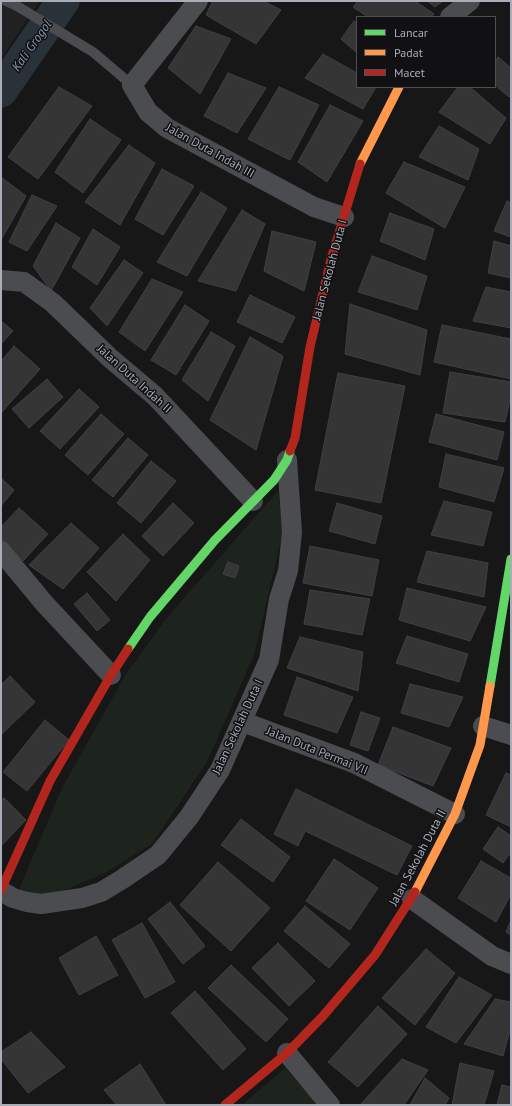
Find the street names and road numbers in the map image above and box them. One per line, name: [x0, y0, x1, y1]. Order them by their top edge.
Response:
street label: Jalan Duta Indah III: [163, 121, 257, 181]
street label: Jalan Sekolah Duta I: [310, 218, 350, 322]
street label: Jalan Duta Indah II: [94, 342, 174, 416]
street label: Jalan Sekolah Duta I: [210, 677, 266, 777]
street label: Jalan Duta Permai VII: [264, 724, 370, 778]
street label: Jalan Sekolah Duta II: [387, 807, 449, 909]

